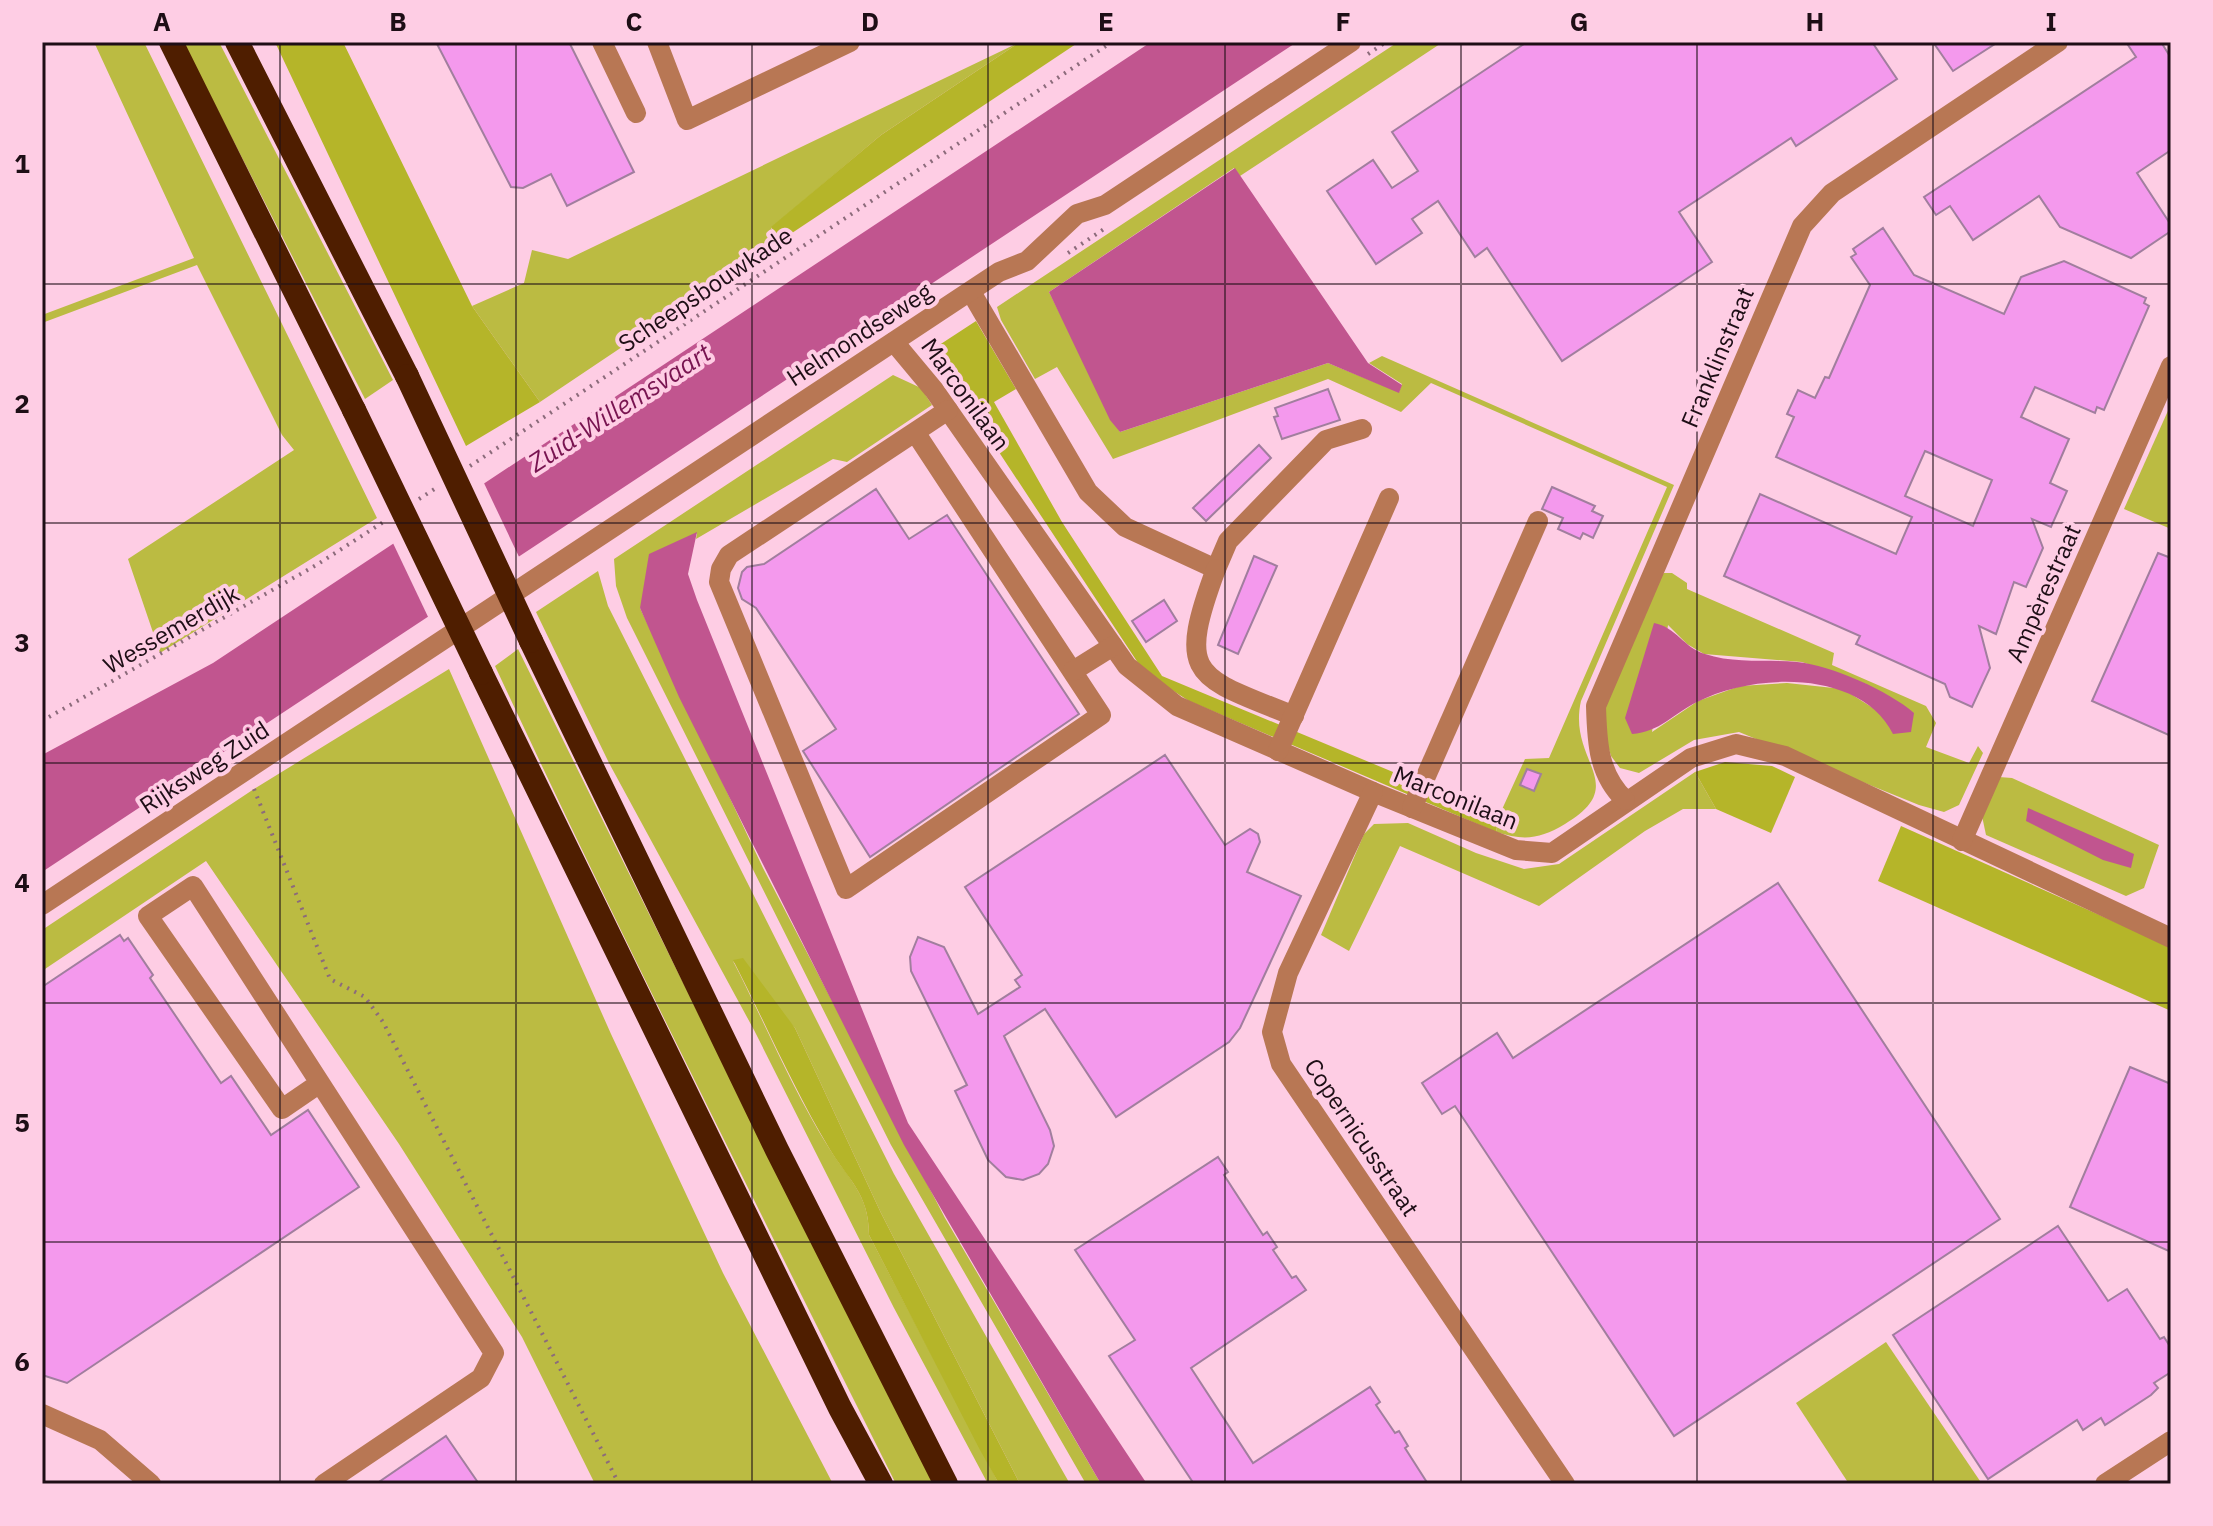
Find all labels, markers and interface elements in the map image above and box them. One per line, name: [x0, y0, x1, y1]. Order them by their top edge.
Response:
text: A: [153, 4, 171, 38]
text: B: [389, 4, 407, 38]
text: C: [626, 4, 643, 38]
text: D: [861, 4, 879, 38]
text: E: [1098, 4, 1114, 38]
text: F: [1335, 4, 1351, 38]
text: G: [1570, 4, 1588, 38]
text: H: [1806, 4, 1824, 38]
text: I: [2045, 4, 2057, 38]
text: 1: [14, 146, 30, 180]
street label: Scheepsbouwkade: [612, 219, 798, 359]
street label: Helmondseweg: [780, 275, 938, 393]
street label: Franklinstraat: [1673, 282, 1761, 432]
street label: Marconilaan: [914, 331, 1018, 457]
water label: Zuid-Willemsvaart: [520, 335, 717, 479]
text: 2: [14, 386, 30, 420]
street label: Ampèrestraat: [1998, 519, 2088, 667]
street label: Wessemerdijk: [97, 577, 245, 681]
text: 3: [14, 625, 30, 659]
street label: Rijksweg Zuid: [133, 713, 275, 821]
street label: Marconilaan: [1389, 757, 1523, 837]
text: 4: [14, 865, 30, 899]
street label: Copernicusstraat: [1297, 1052, 1427, 1222]
text: 5: [14, 1105, 30, 1139]
text: 6: [14, 1344, 30, 1378]

